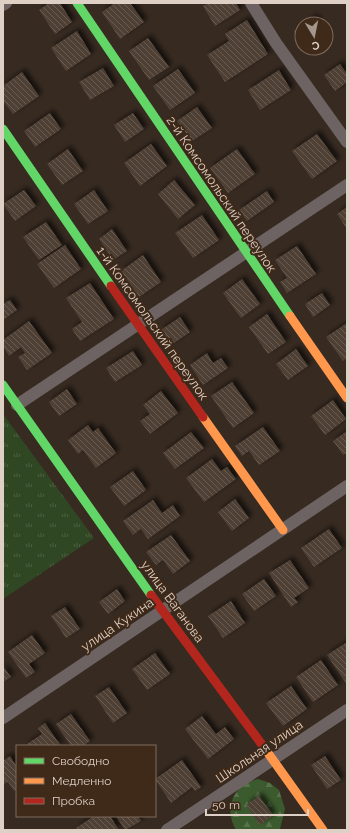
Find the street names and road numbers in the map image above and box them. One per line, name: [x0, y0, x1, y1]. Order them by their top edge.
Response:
street label: 2-й Комсомольский переулок: [164, 113, 280, 276]
street label: 1-й Комсомольский переулок: [94, 244, 212, 403]
street label: улица Ваганова: [138, 557, 207, 645]
street label: улица Кукина: [78, 595, 156, 654]
street label: Школьная улица: [213, 717, 305, 786]

